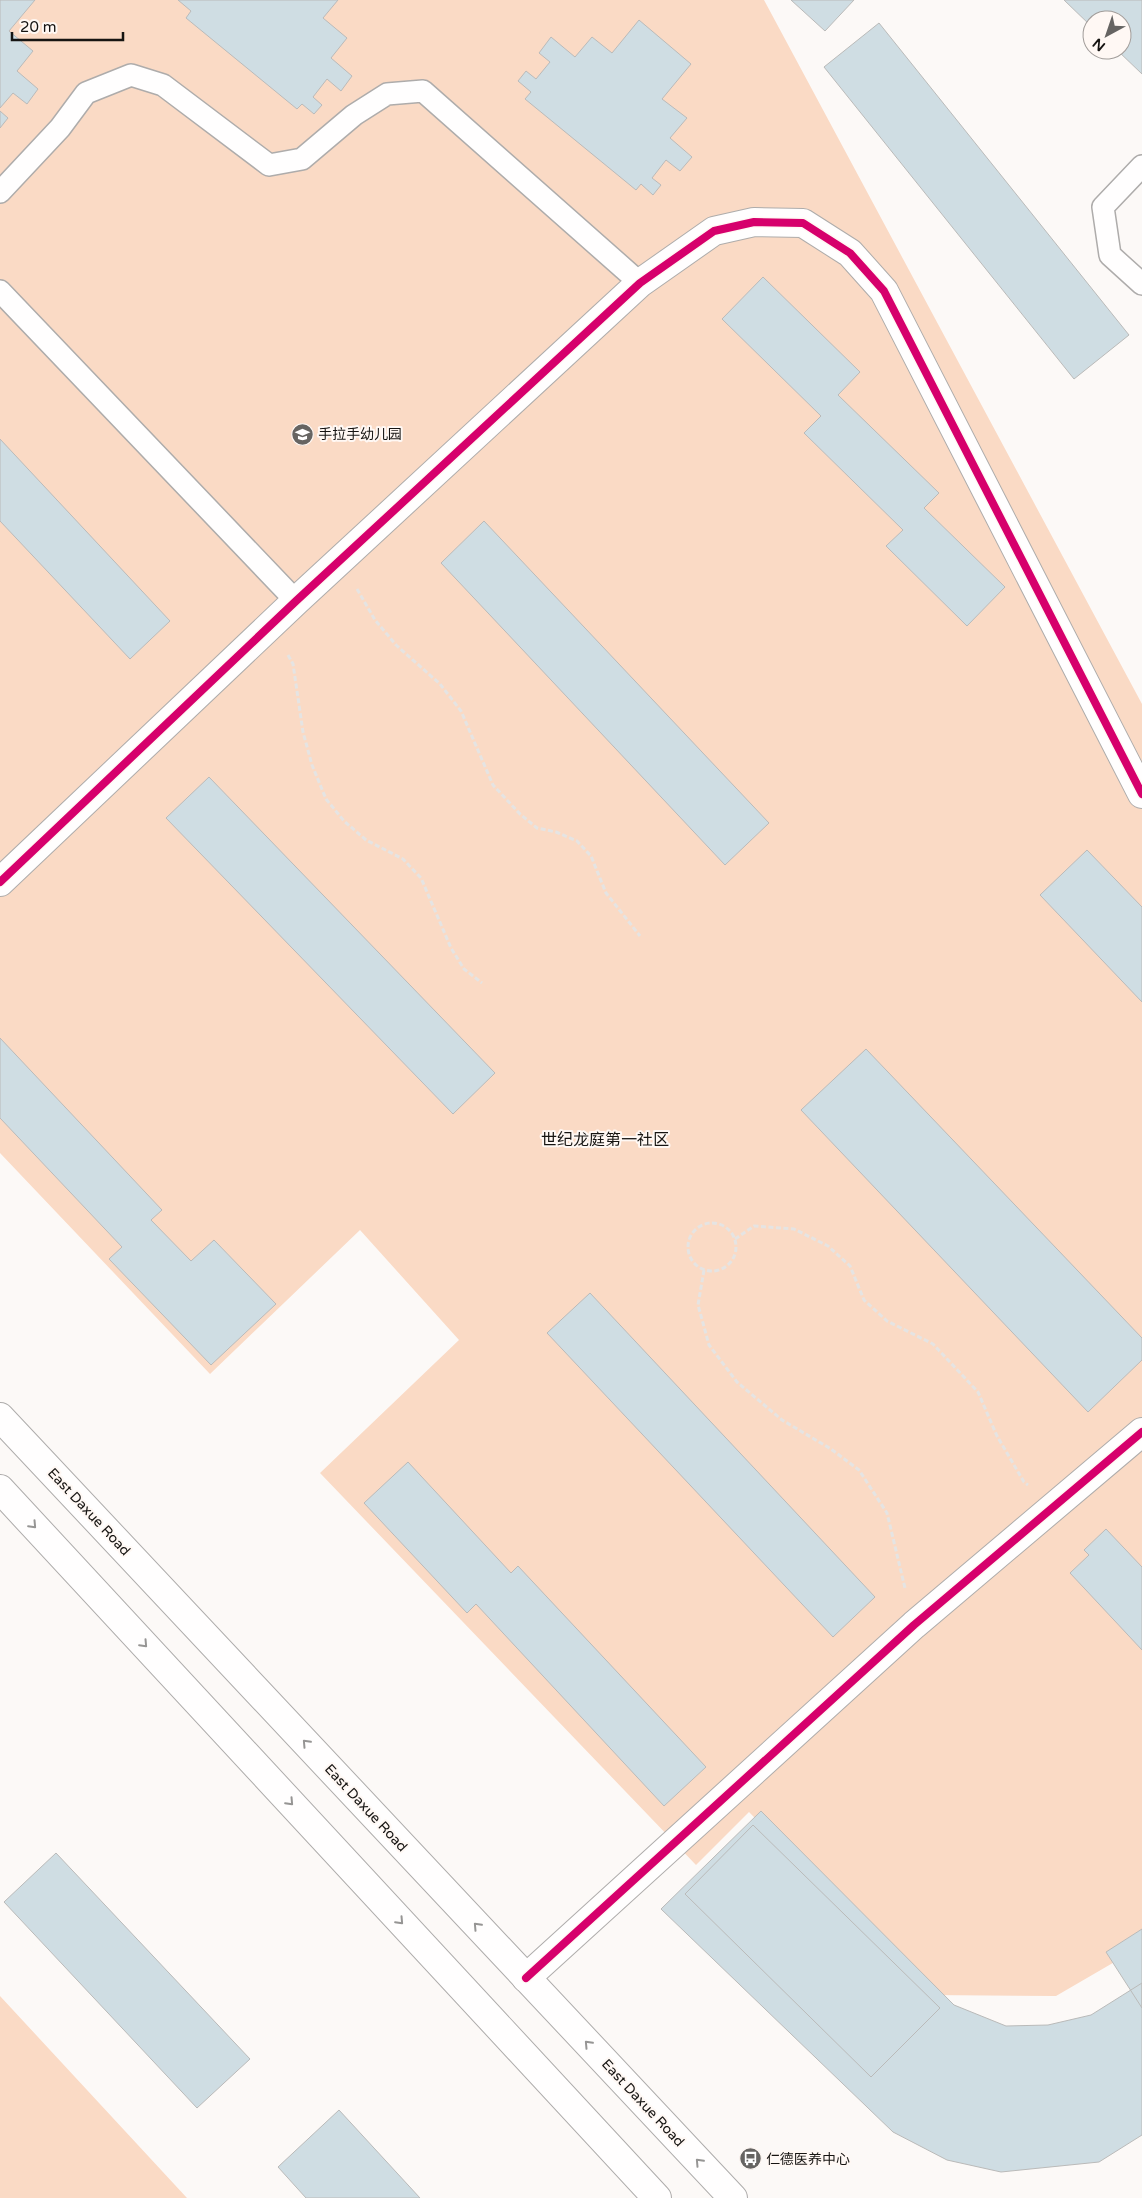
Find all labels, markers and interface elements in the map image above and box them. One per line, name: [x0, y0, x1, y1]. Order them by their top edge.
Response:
scale bar: [12, 10, 124, 42]
north arrow: [1082, 10, 1132, 60]
text: 20 m: [20, 18, 57, 36]
text: N: [1089, 34, 1109, 55]
school or university icon: 手拉手幼儿园: [290, 422, 314, 446]
place label: 手拉手幼儿园: [318, 426, 402, 443]
district label: 世纪龙庭第一社区: [541, 1130, 669, 1150]
street label: East Daxue Road: [44, 1465, 134, 1559]
one-way arrow: [27, 1520, 36, 1529]
one-way arrow: [138, 1639, 147, 1648]
one-way arrow: [303, 1740, 312, 1749]
street label: East Daxue Road: [321, 1761, 411, 1855]
one-way arrow: [284, 1796, 293, 1805]
one-way arrow: [394, 1916, 403, 1925]
one-way arrow: [474, 1922, 483, 1931]
one-way arrow: [585, 2041, 594, 2050]
street label: East Daxue Road: [598, 2056, 688, 2150]
bus stop icon: 仁德医养中心: [738, 2147, 762, 2171]
place label: 仁德医养中心: [766, 2151, 850, 2168]
one-way arrow: [696, 2159, 705, 2168]

